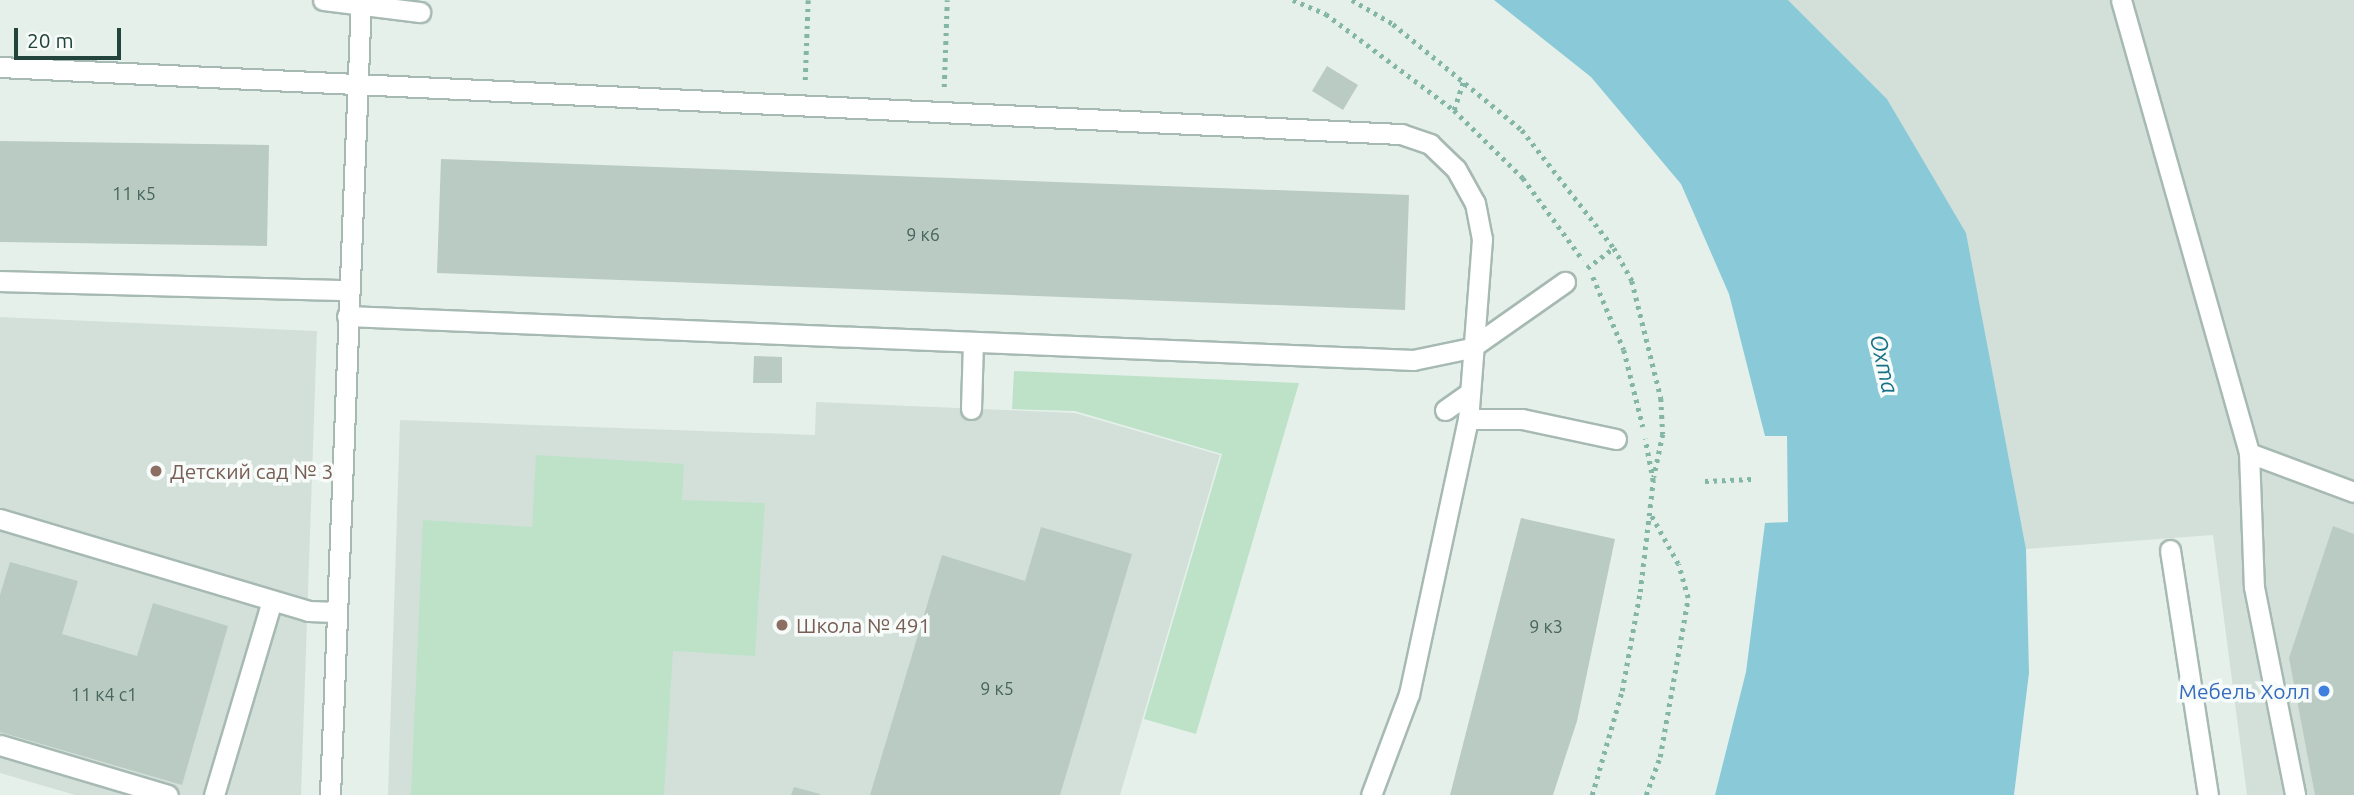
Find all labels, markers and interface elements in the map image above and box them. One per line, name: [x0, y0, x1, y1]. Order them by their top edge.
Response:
scale bar: [18, 14, 124, 58]
text: 20 m: [27, 28, 74, 52]
house number: 11 к5: [112, 182, 156, 204]
house number: 9 к6: [906, 223, 940, 245]
water label: Охта: [1864, 332, 1904, 396]
place label: Детский сад № 3: [170, 458, 333, 484]
marker: Детский сад № 3: [148, 463, 164, 479]
place label: Школа № 491: [796, 612, 930, 638]
house number: 9 к3: [1529, 615, 1563, 637]
marker: Школа № 491: [774, 617, 790, 633]
house number: 9 к5: [980, 677, 1014, 699]
place label: Мебель Холл: [2179, 678, 2310, 704]
house number: 11 к4 с1: [71, 683, 137, 705]
marker: Мебель Холл: [2316, 683, 2332, 699]

